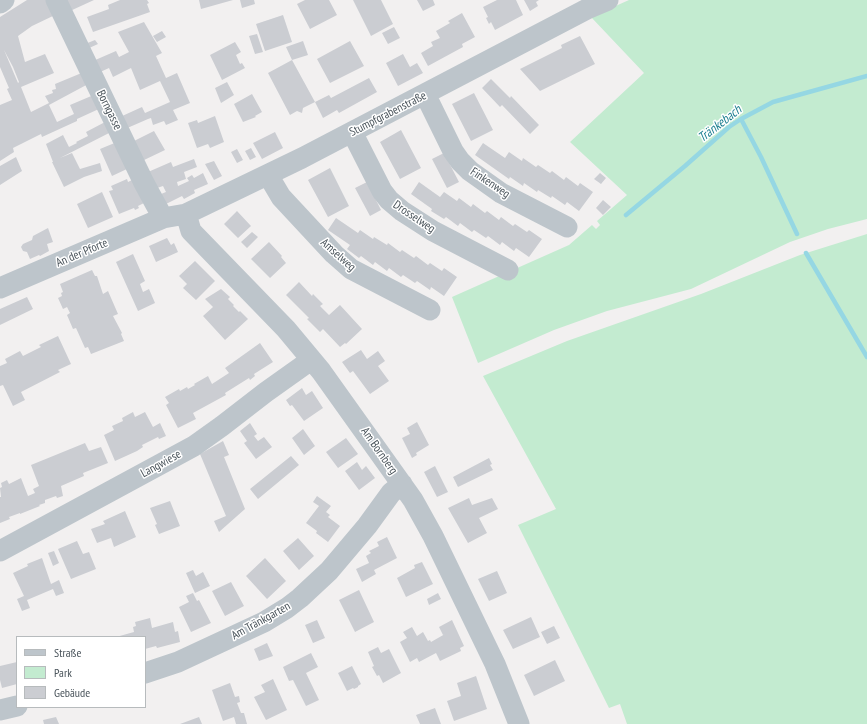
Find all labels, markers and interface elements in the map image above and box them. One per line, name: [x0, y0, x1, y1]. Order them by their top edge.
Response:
street label: Borngasse: [93, 88, 125, 132]
street label: Stumpfgrabenstraße: [347, 88, 429, 140]
water label: Tränkebach: [695, 102, 745, 146]
street label: Finkenweg: [467, 165, 513, 201]
street label: Drosselweg: [390, 198, 438, 236]
street label: Amselweg: [317, 235, 359, 275]
street label: An der Pforte: [54, 236, 110, 270]
street label: Am Bornberg: [358, 425, 400, 477]
street label: Langwiese: [138, 447, 184, 481]
street label: Am Tränkgarten: [229, 599, 293, 643]
legend: [16, 636, 146, 708]
text: Straße: [54, 645, 81, 660]
text: Park: [54, 665, 72, 680]
text: Gebäude: [54, 685, 90, 700]

